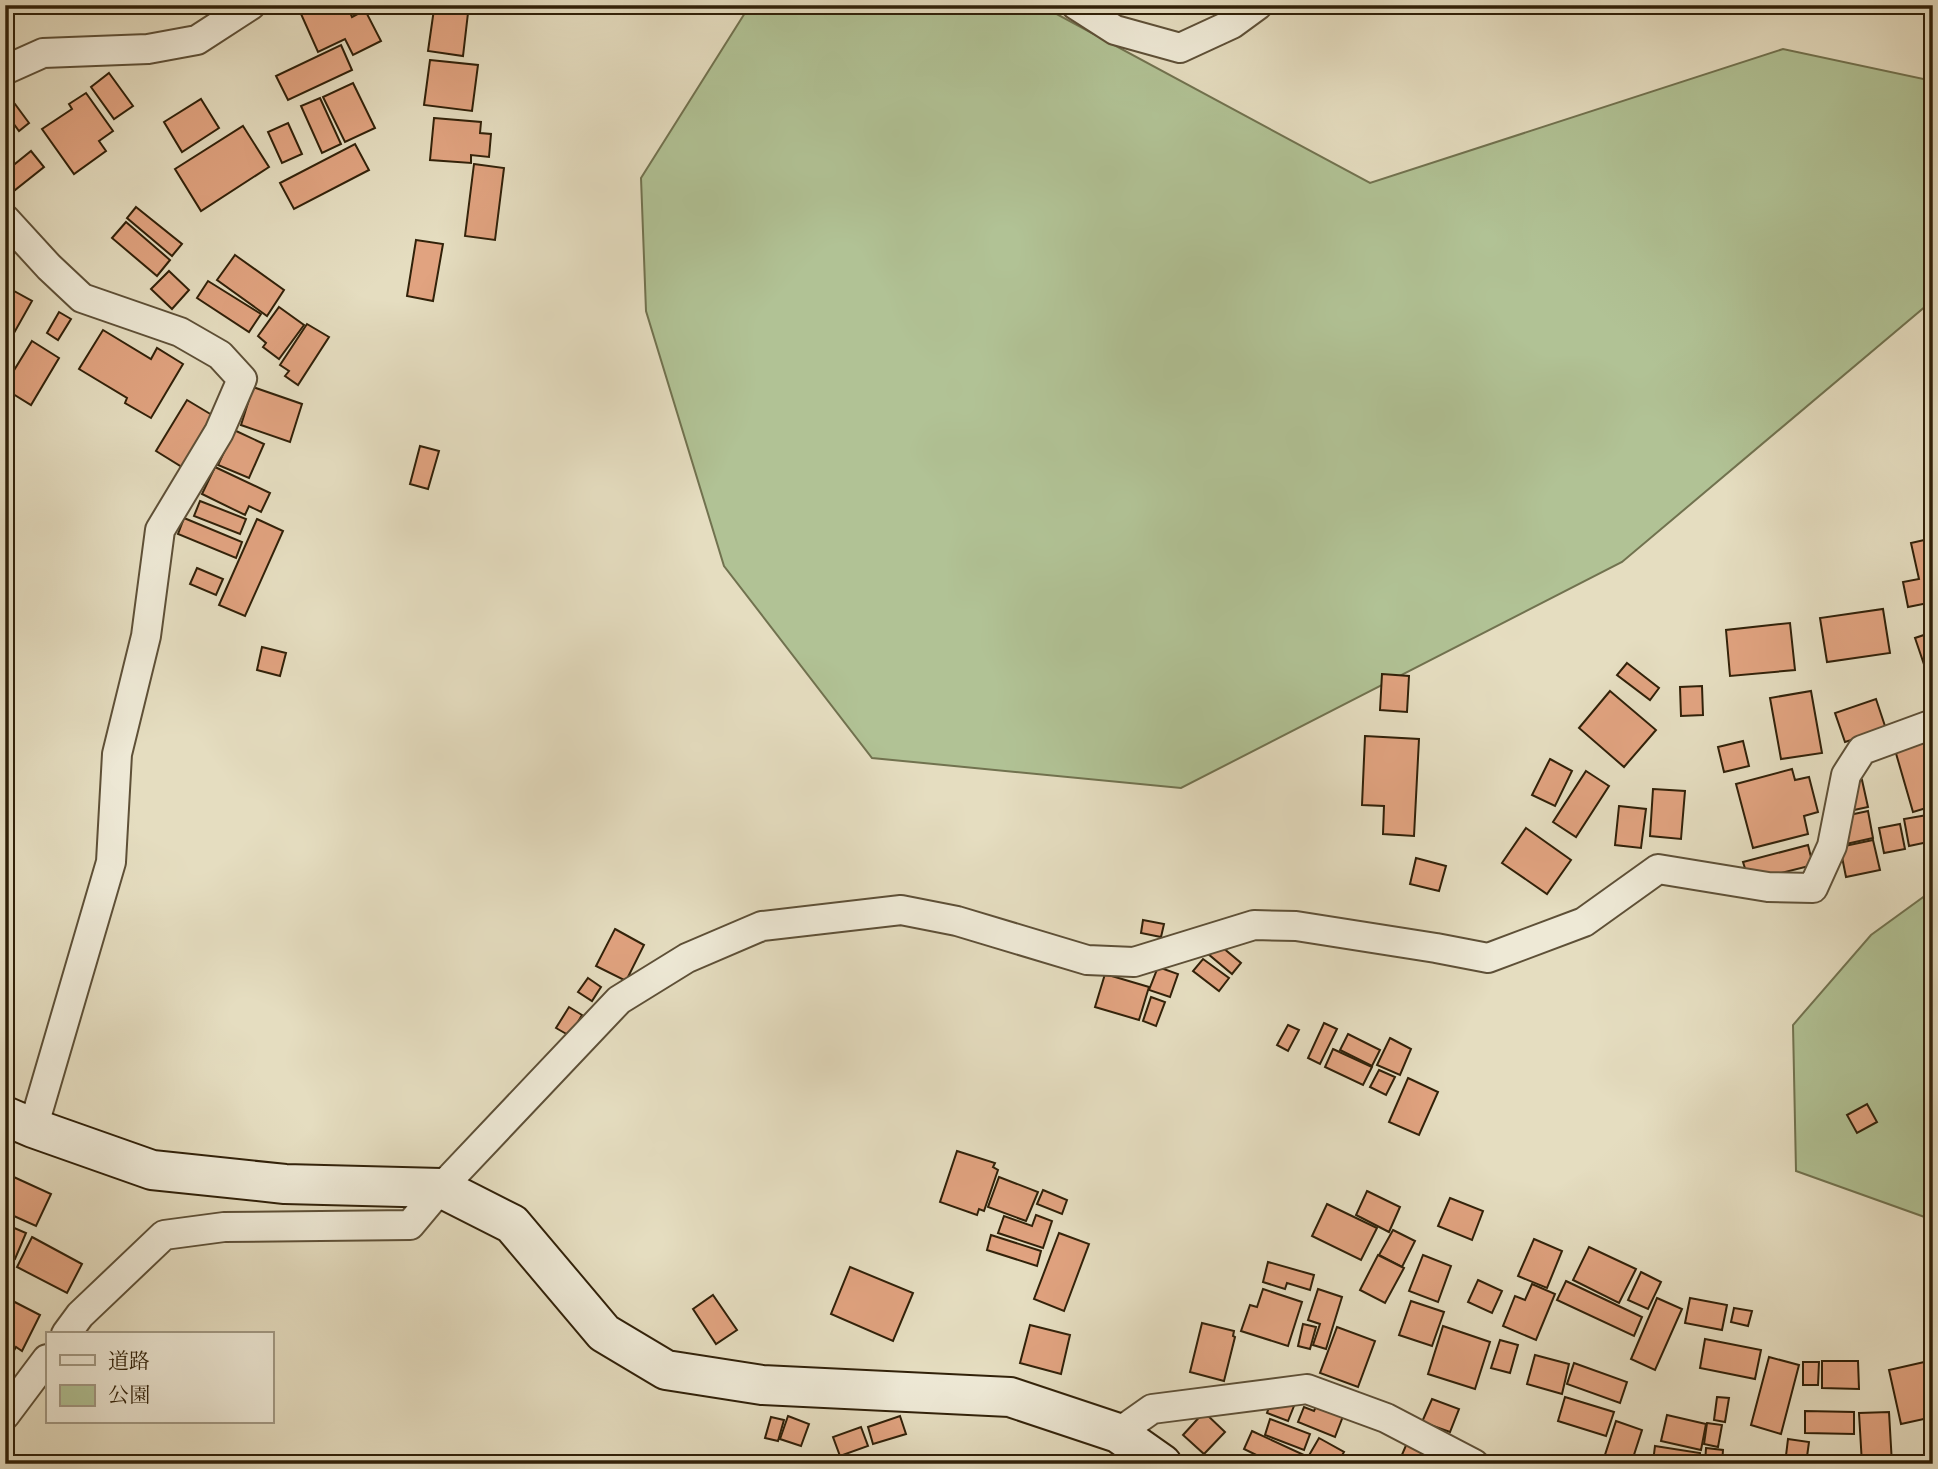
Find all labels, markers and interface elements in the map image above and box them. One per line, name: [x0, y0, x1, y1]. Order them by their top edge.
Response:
legend: [46, 1332, 273, 1424]
text: 道路: [108, 1348, 150, 1374]
text: 公園: [108, 1382, 150, 1408]

